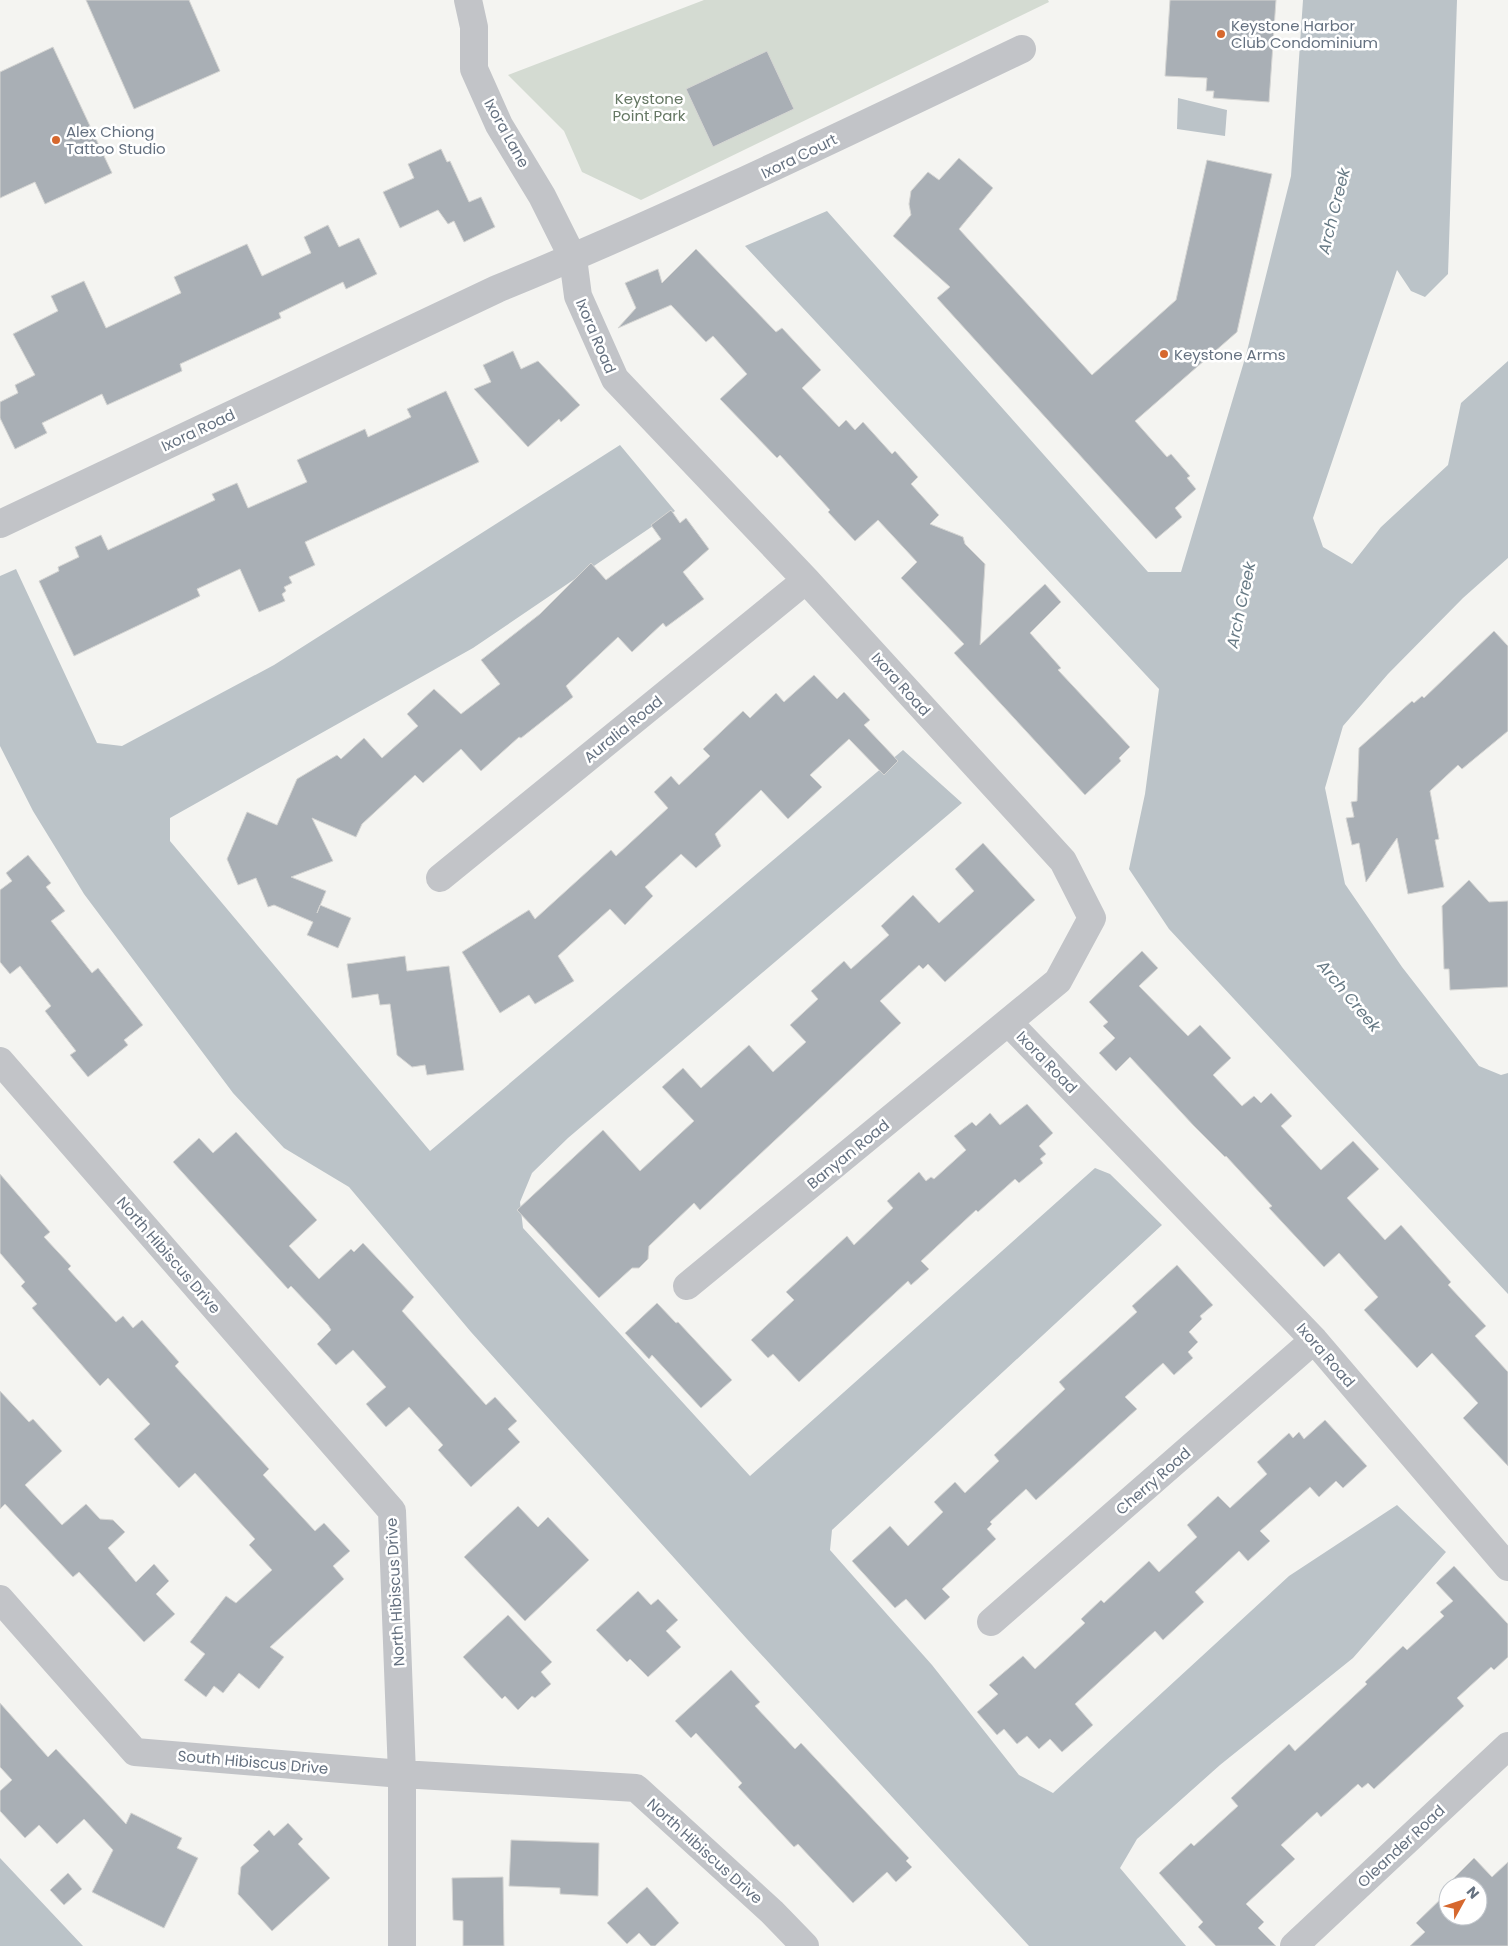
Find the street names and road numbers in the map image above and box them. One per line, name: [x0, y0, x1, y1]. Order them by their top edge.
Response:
street label: Ixora Lane: [479, 95, 535, 171]
street label: Ixora Court: [758, 129, 840, 183]
street label: Ixora Road: [571, 295, 621, 377]
street label: Ixora Road: [158, 404, 238, 456]
street label: Ixora Road: [867, 648, 935, 720]
street label: Auralia Road: [579, 691, 667, 767]
street label: Ixora Road: [1012, 1026, 1082, 1098]
street label: Banyan Road: [802, 1114, 894, 1194]
street label: North Hibiscus Drive: [112, 1192, 226, 1318]
street label: Ixora Road: [1292, 1318, 1360, 1392]
street label: Cherry Road: [1111, 1443, 1195, 1519]
street label: North Hibiscus Drive: [381, 1517, 409, 1667]
street label: South Hibiscus Drive: [177, 1745, 329, 1779]
street label: North Hibiscus Drive: [643, 1793, 767, 1909]
street label: Oleander Road: [1353, 1800, 1449, 1892]

